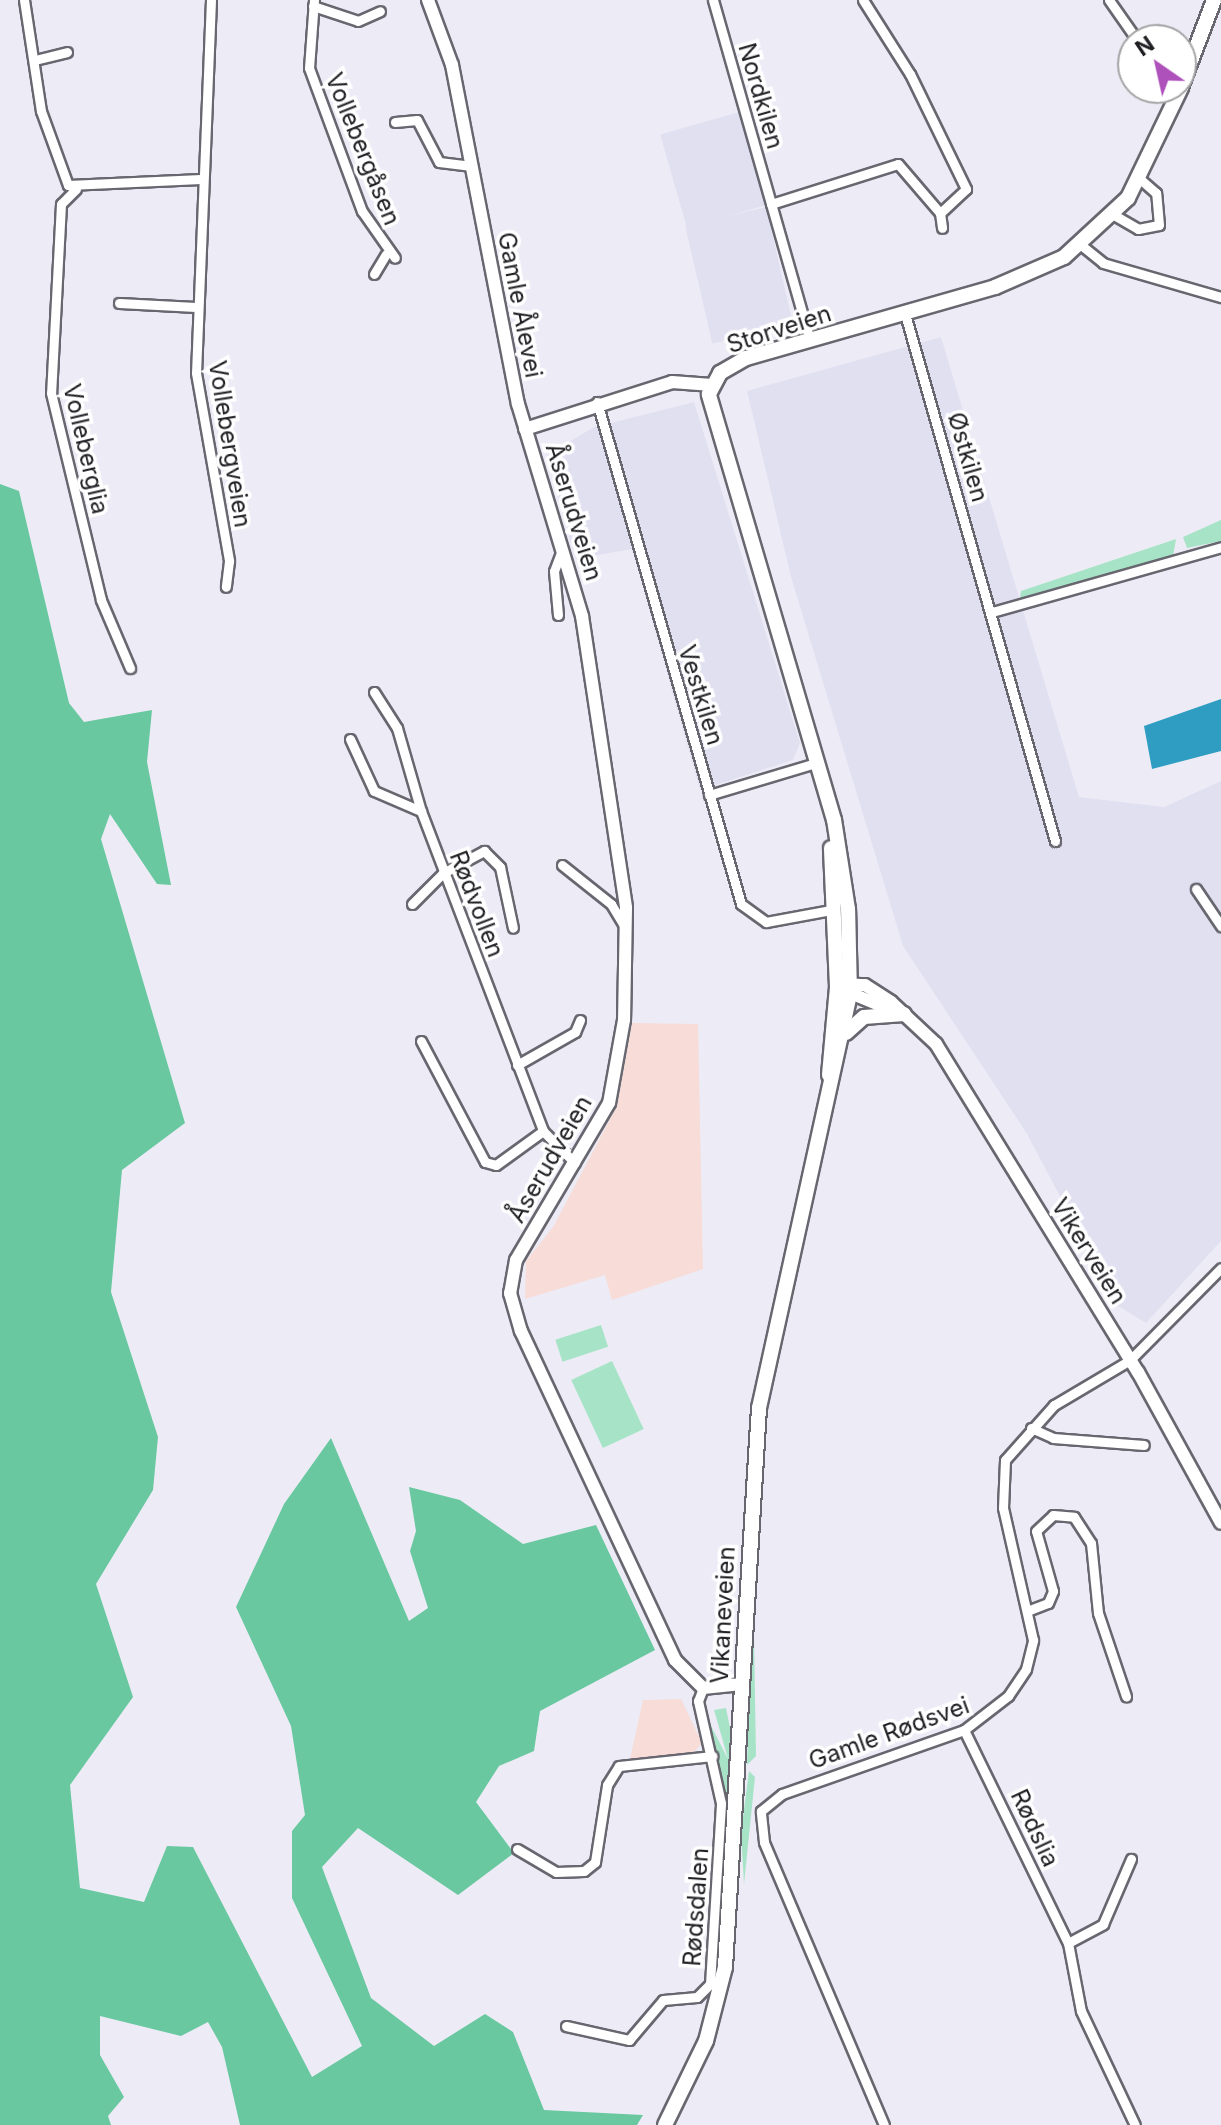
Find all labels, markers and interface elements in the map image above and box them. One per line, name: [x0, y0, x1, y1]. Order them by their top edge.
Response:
north arrow: [1117, 24, 1197, 104]
text: N: [1130, 30, 1159, 61]
street label: Nordkilen: [732, 40, 790, 152]
street label: Vollebergåsen: [319, 69, 407, 229]
street label: Gamle Ålevei: [492, 230, 548, 380]
street label: Storveien: [723, 299, 835, 359]
street label: Vollebergveien: [203, 359, 257, 529]
street label: Volleberglia: [57, 381, 115, 517]
street label: Østkilen: [942, 409, 994, 505]
street label: Åserudveien: [539, 440, 609, 584]
street label: Vestkilen: [672, 642, 730, 748]
street label: Rødvollen: [444, 847, 510, 961]
street label: Åserudveien: [502, 1090, 598, 1228]
street label: Vikerveien: [1045, 1193, 1133, 1309]
street label: Vikaneveien: [705, 1545, 741, 1685]
street label: Gamle Rødsvei: [805, 1691, 973, 1775]
street label: Rødslia: [1005, 1785, 1065, 1871]
street label: Rødsdalen: [677, 1847, 715, 1967]

